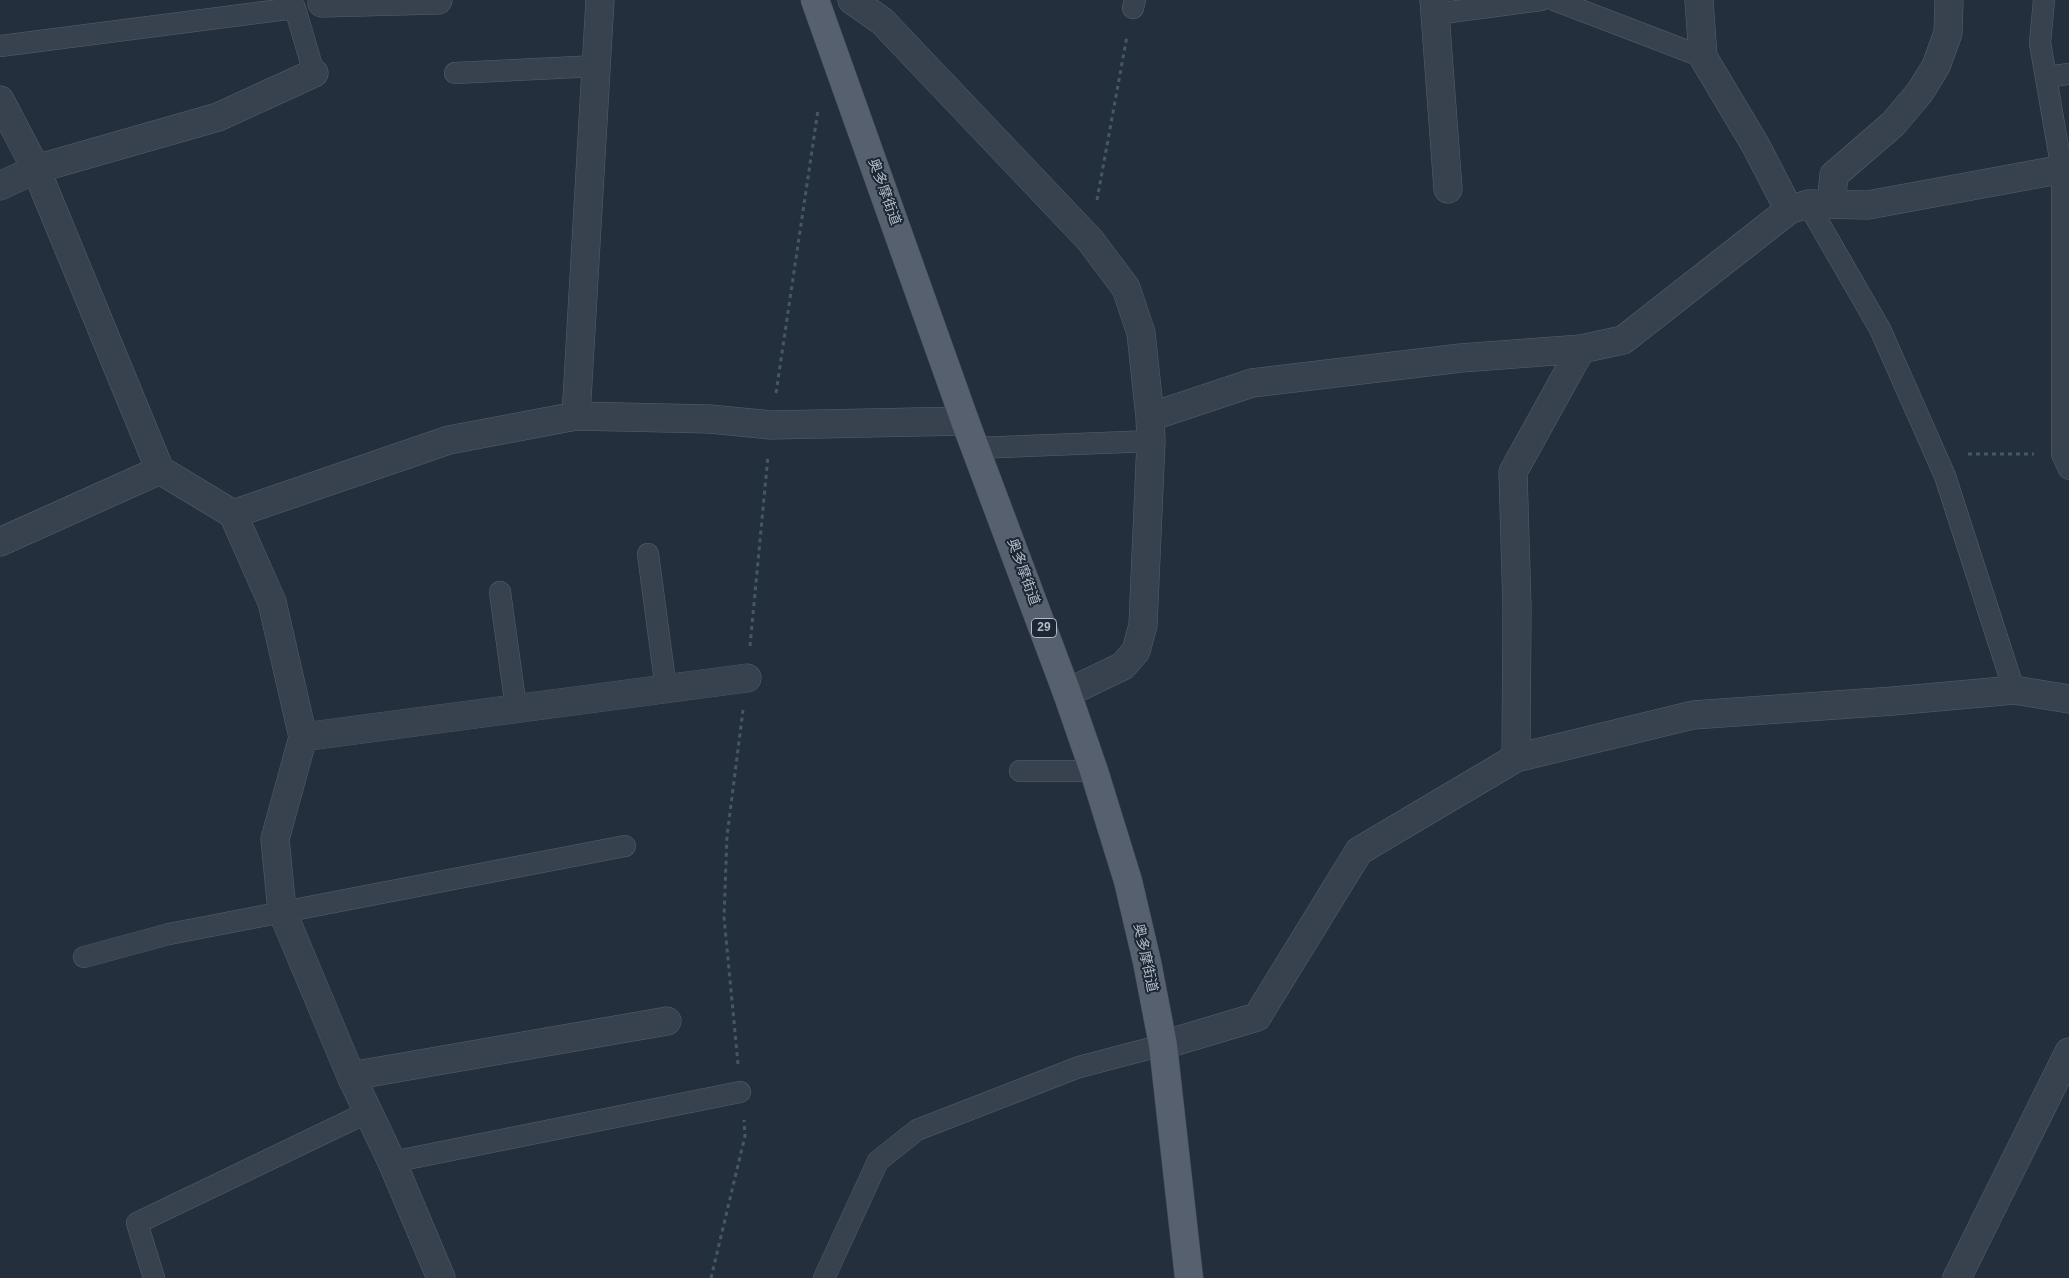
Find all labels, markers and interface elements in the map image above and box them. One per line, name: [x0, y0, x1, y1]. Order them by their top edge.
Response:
street label: 奥多摩街道: [864, 156, 904, 228]
street label: 奥多摩街道: [1003, 536, 1043, 608]
road number: 29: [1032, 618, 1056, 638]
street label: 奥多摩街道: [1130, 922, 1160, 994]

